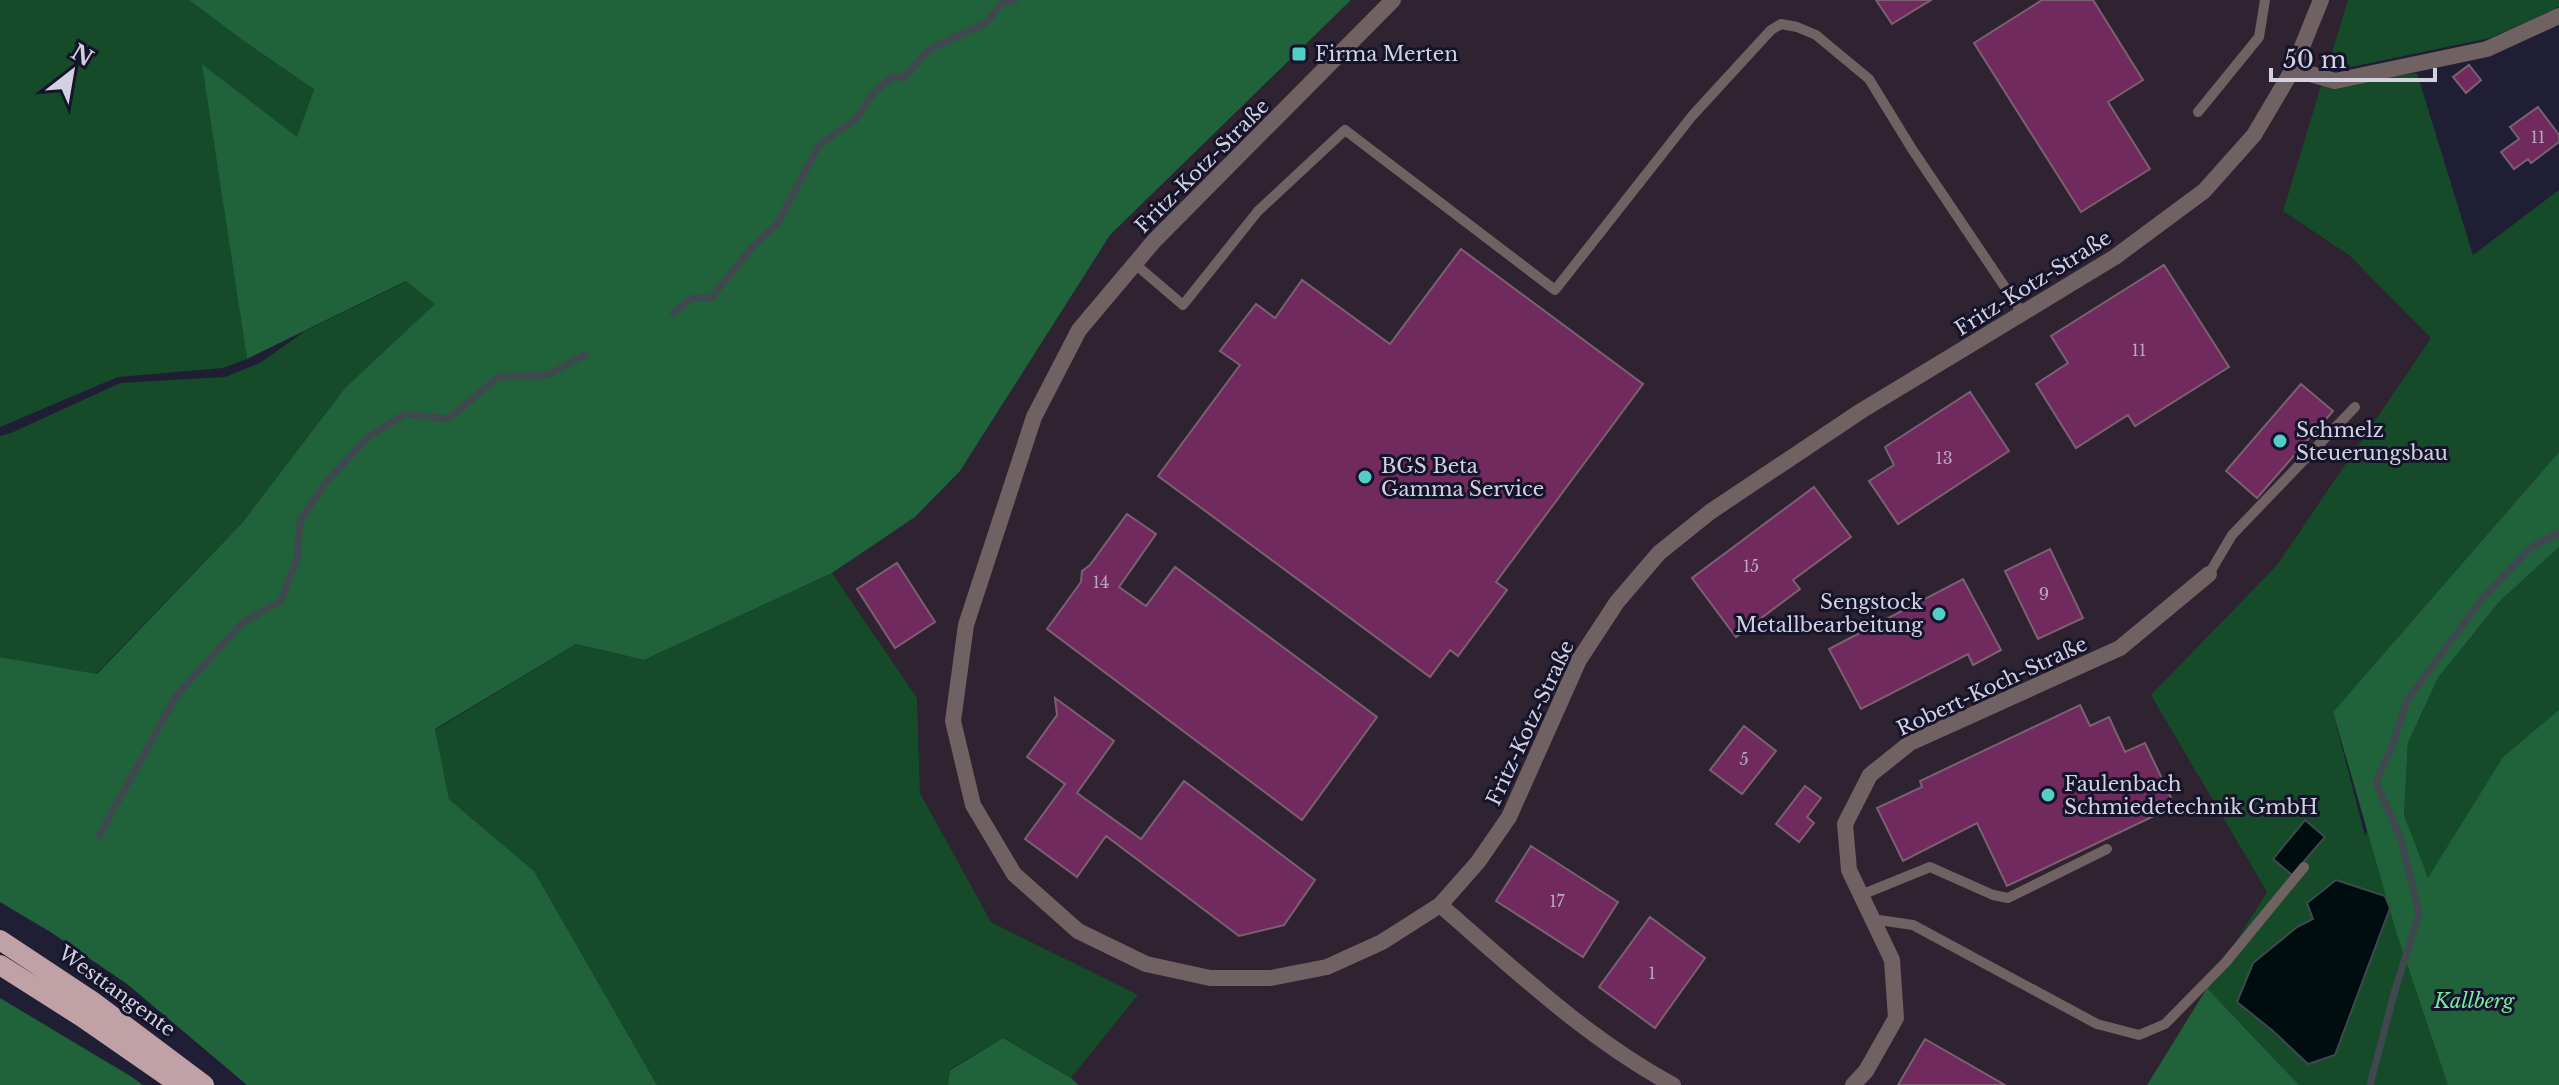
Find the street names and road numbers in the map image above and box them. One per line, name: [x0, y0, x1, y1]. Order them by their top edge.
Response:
street label: Fritz-Kotz-Straße: [1130, 94, 1274, 238]
street label: Fritz-Kotz-Straße: [1951, 225, 2115, 341]
street label: Robert-Koch-Straße: [1893, 631, 2091, 741]
street label: Fritz-Kotz-Straße: [1481, 637, 1579, 809]
street label: Westtangente: [53, 940, 180, 1041]

